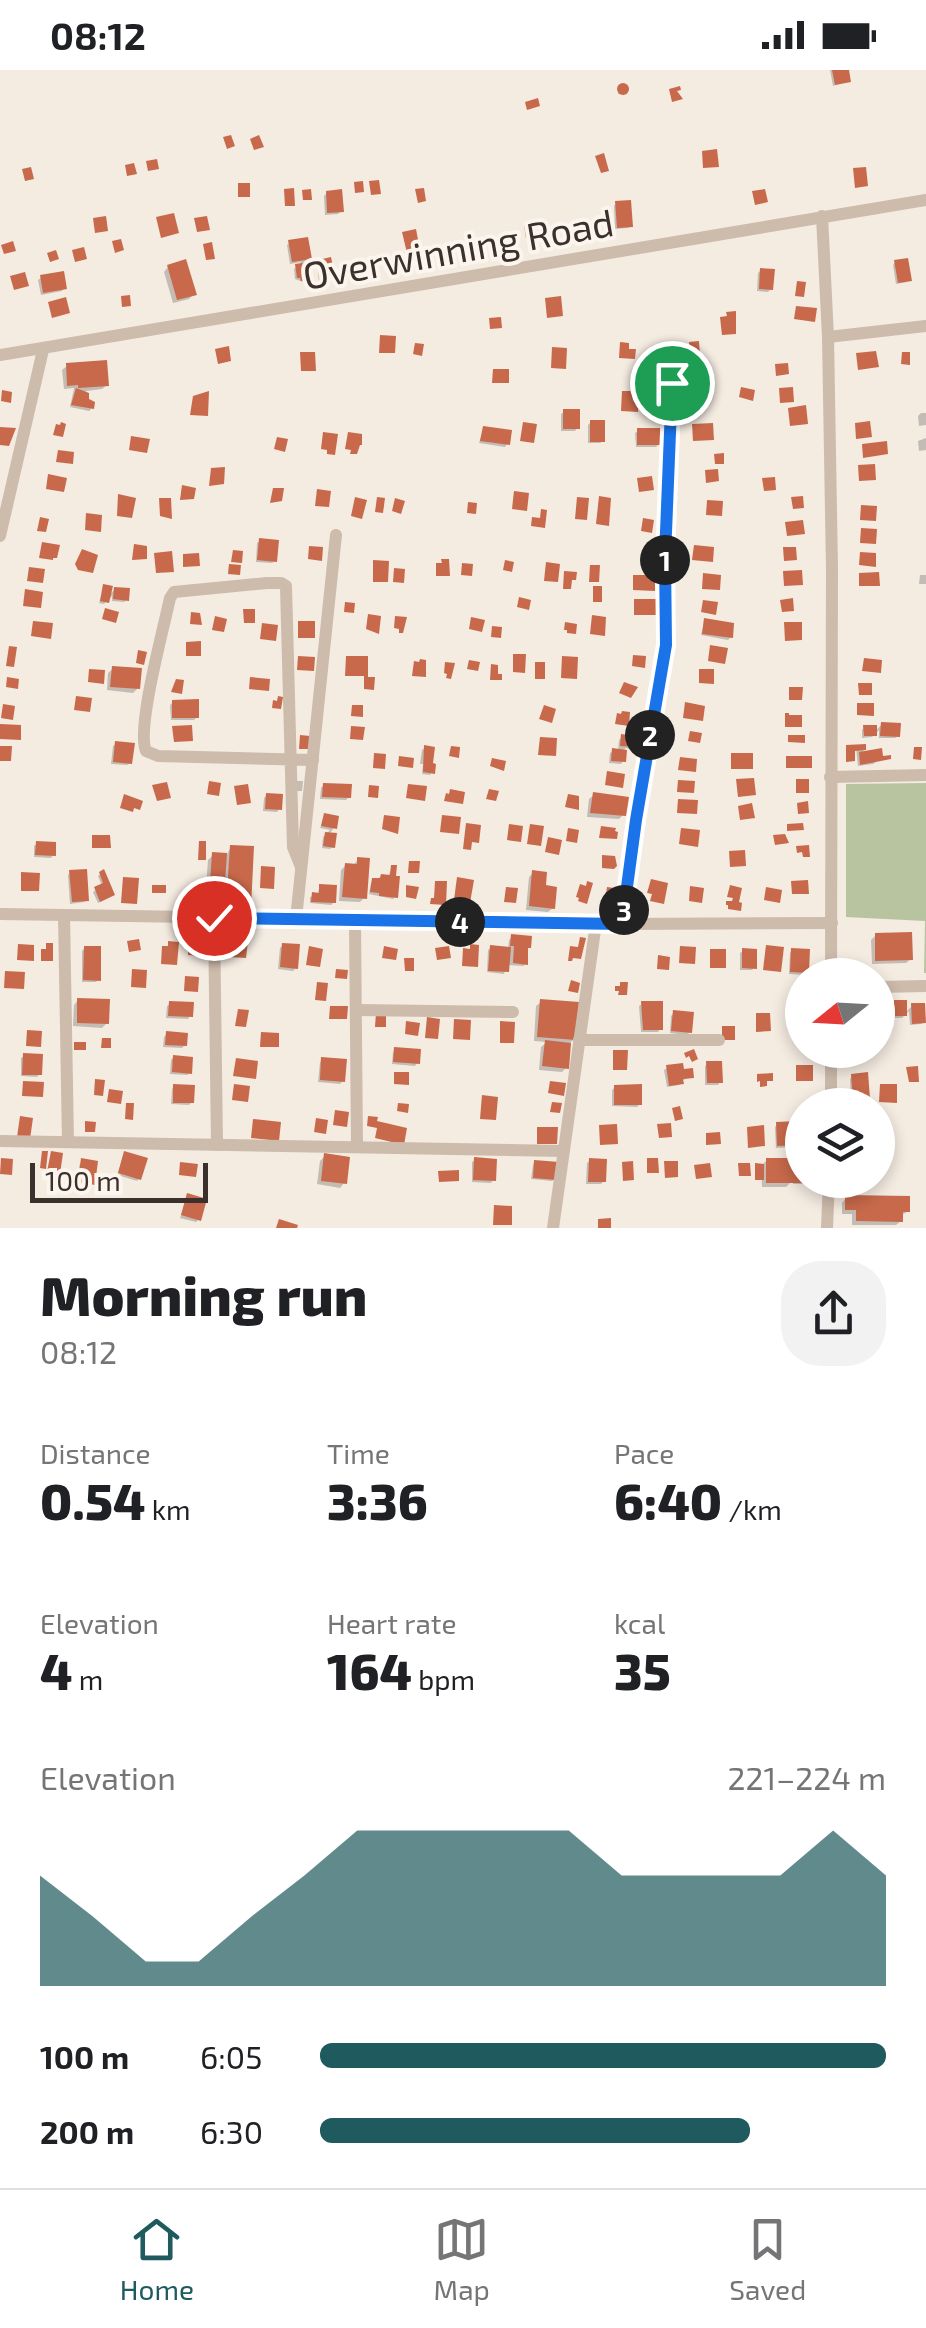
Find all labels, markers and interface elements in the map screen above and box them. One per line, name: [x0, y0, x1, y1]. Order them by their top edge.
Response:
text: 08:12: [50, 12, 146, 58]
street label: Overwinning Road: [299, 198, 617, 298]
pin: [630, 341, 715, 426]
icon: arrive: [645, 356, 700, 411]
pin: 1: [640, 535, 690, 585]
text: 1: [659, 543, 671, 577]
pin: 2: [625, 710, 675, 760]
text: 2: [642, 718, 658, 752]
pin: [172, 876, 257, 961]
pin: 3: [599, 885, 649, 935]
icon: check: [187, 891, 242, 946]
text: 3: [616, 893, 632, 927]
pin: 4: [435, 897, 485, 947]
text: 4: [451, 905, 469, 939]
north arrow: [785, 958, 895, 1068]
map controls: [785, 958, 895, 1198]
button: layers: [785, 1088, 895, 1198]
scale bar: [30, 1158, 208, 1202]
text: 100 m: [45, 1163, 121, 1197]
text: Morning run: [40, 1261, 368, 1327]
button: share: [781, 1261, 886, 1366]
text: 08:12: [40, 1332, 117, 1370]
text: Distance: [40, 1436, 151, 1470]
text: Time: [327, 1436, 390, 1470]
text: Pace: [614, 1436, 674, 1470]
text: 0.54: [40, 1470, 145, 1530]
text: 3:36: [327, 1470, 428, 1530]
text: 6:40: [614, 1470, 722, 1530]
text: km: [145, 1492, 190, 1526]
text: /km: [722, 1492, 782, 1526]
text: Elevation: [40, 1606, 159, 1640]
text: Heart rate: [327, 1606, 457, 1640]
text: kcal: [614, 1606, 665, 1640]
text: 4: [40, 1640, 72, 1700]
text: 164: [327, 1640, 412, 1700]
text: 35: [614, 1640, 671, 1700]
text: m: [72, 1662, 103, 1696]
text: bpm: [412, 1662, 475, 1696]
text: Elevation: [40, 1758, 176, 1796]
text: 221–224 m: [728, 1758, 886, 1796]
text: 100 m: [40, 2037, 129, 2075]
text: 6:05: [200, 2037, 262, 2075]
text: 200 m: [40, 2112, 134, 2150]
text: 6:30: [200, 2112, 263, 2150]
tab: Home: [120, 2212, 194, 2306]
tab: Map: [434, 2212, 490, 2306]
tab: Saved: [729, 2212, 806, 2306]

